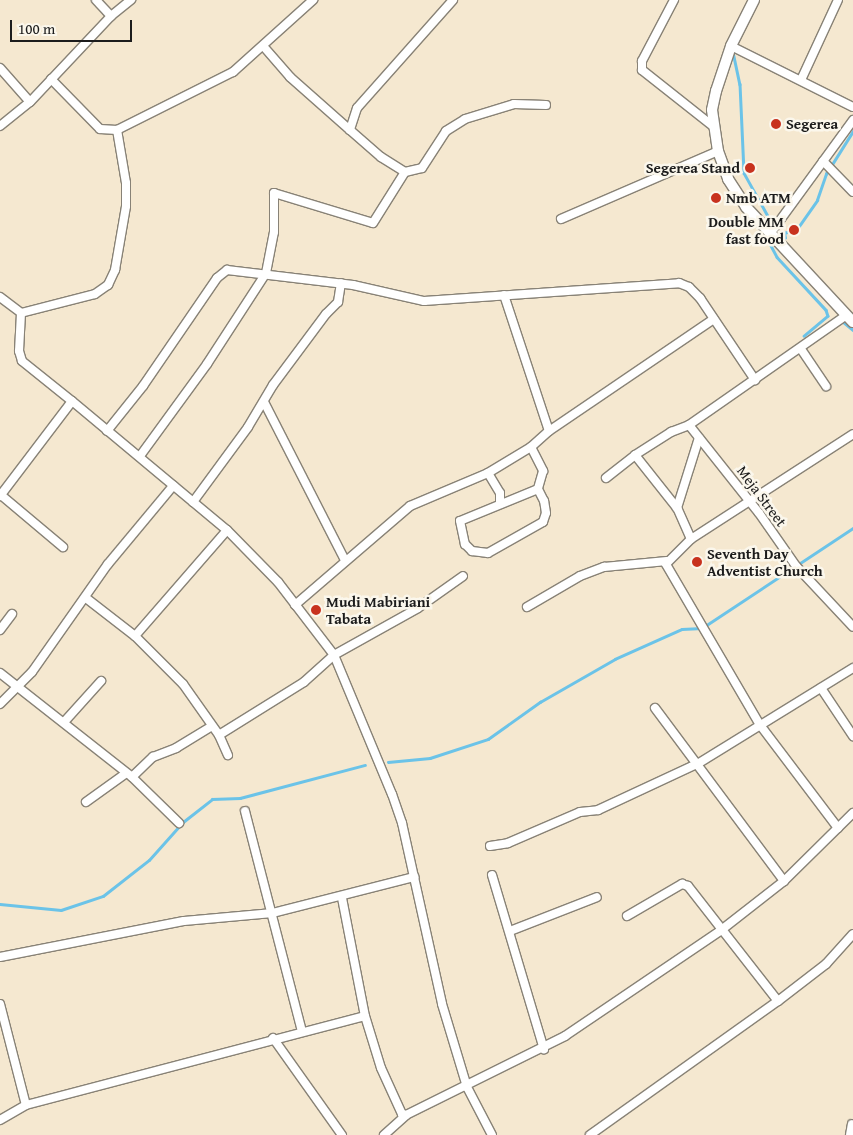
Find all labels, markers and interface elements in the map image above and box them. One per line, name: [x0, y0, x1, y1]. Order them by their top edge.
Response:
scale bar: [12, 10, 135, 42]
text: 100 m: [18, 18, 55, 39]
place label: Segerea: [786, 115, 838, 133]
marker: Segerea: [770, 118, 782, 130]
place label: Segerea Stand: [646, 159, 740, 177]
marker: Segerea Stand: [744, 162, 756, 174]
place label: Nmb ATM: [726, 189, 791, 207]
marker: Nmb ATM: [710, 192, 722, 204]
place label: Double MM fast food: [708, 212, 784, 247]
marker: Double MM fast food: [788, 224, 800, 236]
street label: Meja Street: [733, 462, 791, 530]
place label: Seventh Day Adventist Church: [707, 544, 823, 579]
marker: Seventh Day Adventist Church: [691, 556, 703, 568]
place label: Mudi Mabiriani Tabata: [326, 592, 430, 627]
marker: Mudi Mabiriani Tabata: [310, 604, 322, 616]

